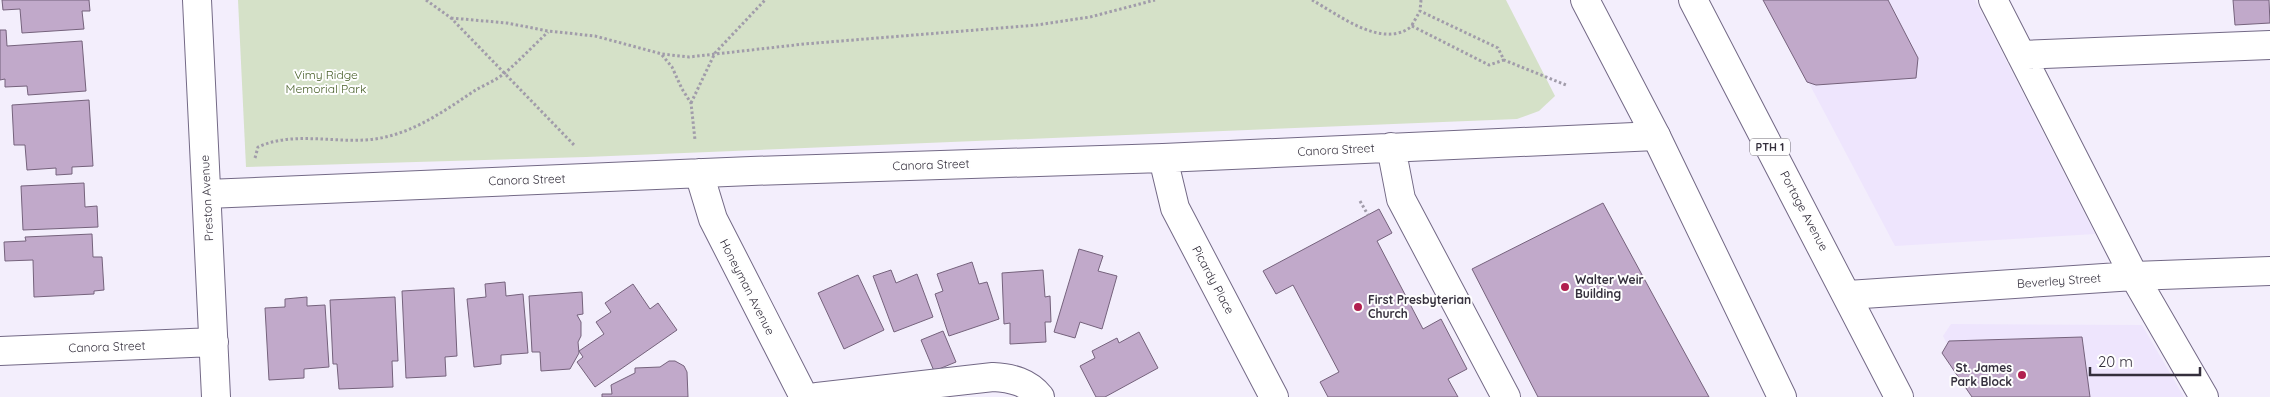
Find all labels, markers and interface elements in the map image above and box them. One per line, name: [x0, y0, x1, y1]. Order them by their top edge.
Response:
park label: Vimy Ridge Memorial Park: [286, 67, 366, 96]
road number: PTH 1: [1750, 138, 1790, 156]
street label: Canora Street: [1297, 140, 1375, 159]
street label: Preston Avenue: [197, 154, 216, 242]
street label: Canora Street: [892, 156, 970, 173]
street label: Portage Avenue: [1777, 168, 1832, 254]
street label: Canora Street: [488, 171, 566, 188]
street label: Honeyman Avenue: [717, 236, 778, 338]
street label: Picardy Place: [1189, 243, 1238, 317]
street label: Beverley Street: [2016, 270, 2102, 291]
place label: Walter Weir Building: [1575, 272, 1644, 301]
marker: Walter Weir Building: [1559, 281, 1571, 293]
place label: First Presbyterian Church: [1368, 292, 1471, 321]
marker: First Presbyterian Church: [1352, 301, 1364, 313]
street label: Canora Street: [68, 338, 146, 355]
scale bar: [2090, 344, 2200, 376]
text: 20 m: [2098, 352, 2133, 371]
place label: St. James Park Block: [1950, 360, 2012, 389]
marker: St. James Park Block: [2016, 369, 2028, 381]

